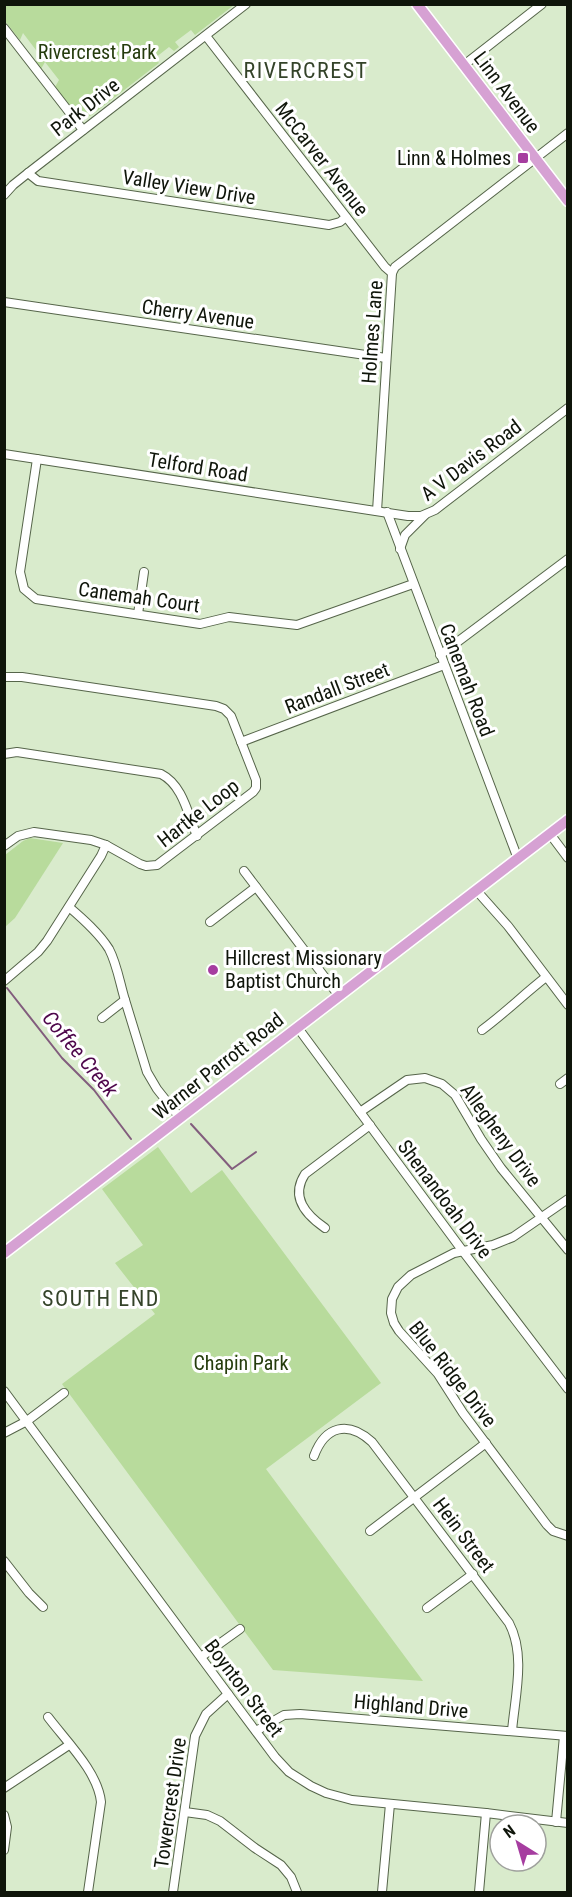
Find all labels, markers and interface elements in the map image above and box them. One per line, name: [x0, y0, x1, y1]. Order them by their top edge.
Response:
park label: Rivercrest Park: [38, 40, 156, 64]
street label: Linn Avenue: [469, 47, 545, 137]
district label: RIVERCREST: [243, 58, 369, 83]
street label: Park Drive: [46, 73, 124, 141]
street label: McCarver Avenue: [270, 97, 374, 221]
place label: Linn & Holmes: [397, 146, 511, 170]
marker: Linn & Holmes: [516, 151, 530, 165]
street label: Valley View Drive: [121, 165, 257, 209]
street label: Holmes Lane: [356, 280, 388, 384]
street label: Cherry Avenue: [140, 294, 256, 334]
street label: A V Davis Road: [416, 414, 526, 506]
street label: Telford Road: [147, 447, 249, 487]
street label: Canemah Court: [77, 577, 201, 617]
street label: Canemah Road: [434, 620, 500, 740]
street label: Randall Street: [281, 657, 393, 719]
street label: Hartke Loop: [153, 774, 243, 852]
place label: Hillcrest Missionary Baptist Church: [225, 946, 382, 993]
marker: Hillcrest Missionary Baptist Church: [206, 963, 220, 977]
water label: Coffee Creek: [37, 1006, 123, 1102]
street label: Warner Parrott Road: [148, 1007, 288, 1125]
street label: Allegheny Drive: [456, 1079, 546, 1191]
street label: Shenandoah Drive: [393, 1135, 497, 1263]
district label: SOUTH END: [42, 1286, 160, 1311]
street label: Blue Ridge Drive: [404, 1316, 502, 1432]
park label: Chapin Park: [194, 1351, 288, 1375]
street label: Hein Street: [428, 1493, 500, 1577]
street label: Boynton Street: [200, 1635, 288, 1742]
street label: Highland Drive: [353, 1689, 469, 1723]
street label: Towercrest Drive: [149, 1736, 191, 1870]
north arrow: [488, 1813, 548, 1873]
text: N: [500, 1821, 519, 1842]

